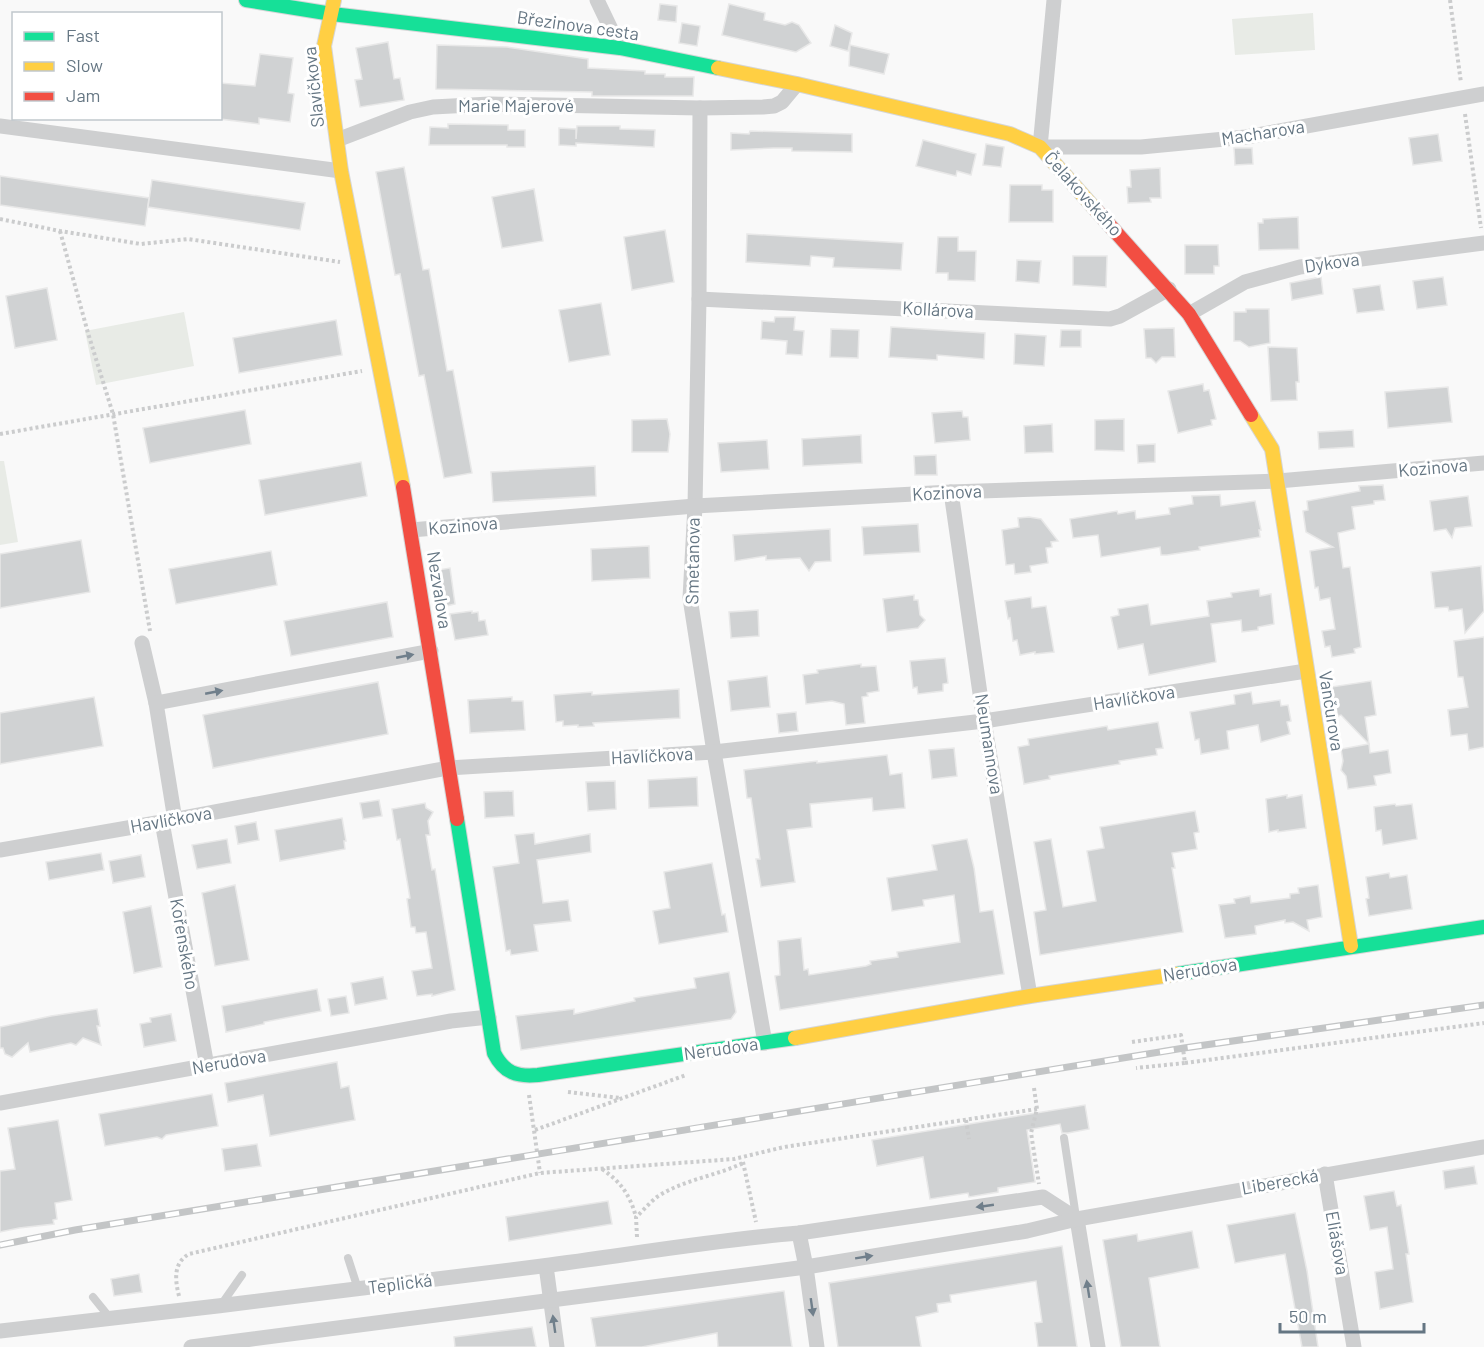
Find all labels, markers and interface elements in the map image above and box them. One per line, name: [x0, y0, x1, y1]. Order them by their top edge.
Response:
street label: Březinova cesta: [516, 6, 641, 44]
legend: [12, 12, 222, 120]
text: Fast: [66, 24, 100, 46]
street label: Slavíčkova: [298, 46, 328, 129]
text: Slow: [66, 54, 103, 76]
text: Jam: [66, 84, 100, 106]
street label: Marie Majerové: [458, 94, 574, 116]
street label: Macharova: [1220, 115, 1306, 149]
street label: Čelakovského: [1040, 146, 1127, 240]
street label: Dykova: [1303, 247, 1361, 277]
street label: Kollárova: [902, 296, 974, 322]
street label: Kozinova: [1397, 453, 1469, 481]
street label: Kozinova: [912, 479, 982, 505]
street label: Kozinova: [427, 511, 499, 539]
street label: Smetanova: [680, 517, 704, 605]
street label: Nezvalova: [423, 549, 457, 630]
one-way arrow: [396, 651, 415, 660]
street label: Vančurova: [1315, 669, 1349, 753]
street label: Havlíčkova: [1091, 680, 1176, 714]
one-way arrow: [205, 687, 224, 696]
street label: Neumannova: [971, 692, 1009, 796]
street label: Havlíčkova: [610, 742, 694, 768]
street label: Havlíčkova: [128, 801, 213, 837]
street label: Kořenského: [166, 896, 204, 991]
street label: Nerudova: [1161, 952, 1239, 986]
street label: Nerudova: [682, 1032, 759, 1064]
street label: Nerudova: [190, 1044, 268, 1078]
street label: Liberecká: [1240, 1163, 1320, 1199]
one-way arrow: [975, 1201, 994, 1210]
street label: Eliášova: [1322, 1209, 1354, 1277]
one-way arrow: [854, 1253, 873, 1262]
street label: Teplická: [366, 1268, 433, 1298]
one-way arrow: [1084, 1280, 1093, 1299]
scale bar: [1280, 1296, 1424, 1334]
one-way arrow: [807, 1297, 816, 1316]
text: 50 m: [1289, 1305, 1327, 1327]
one-way arrow: [549, 1314, 558, 1333]

